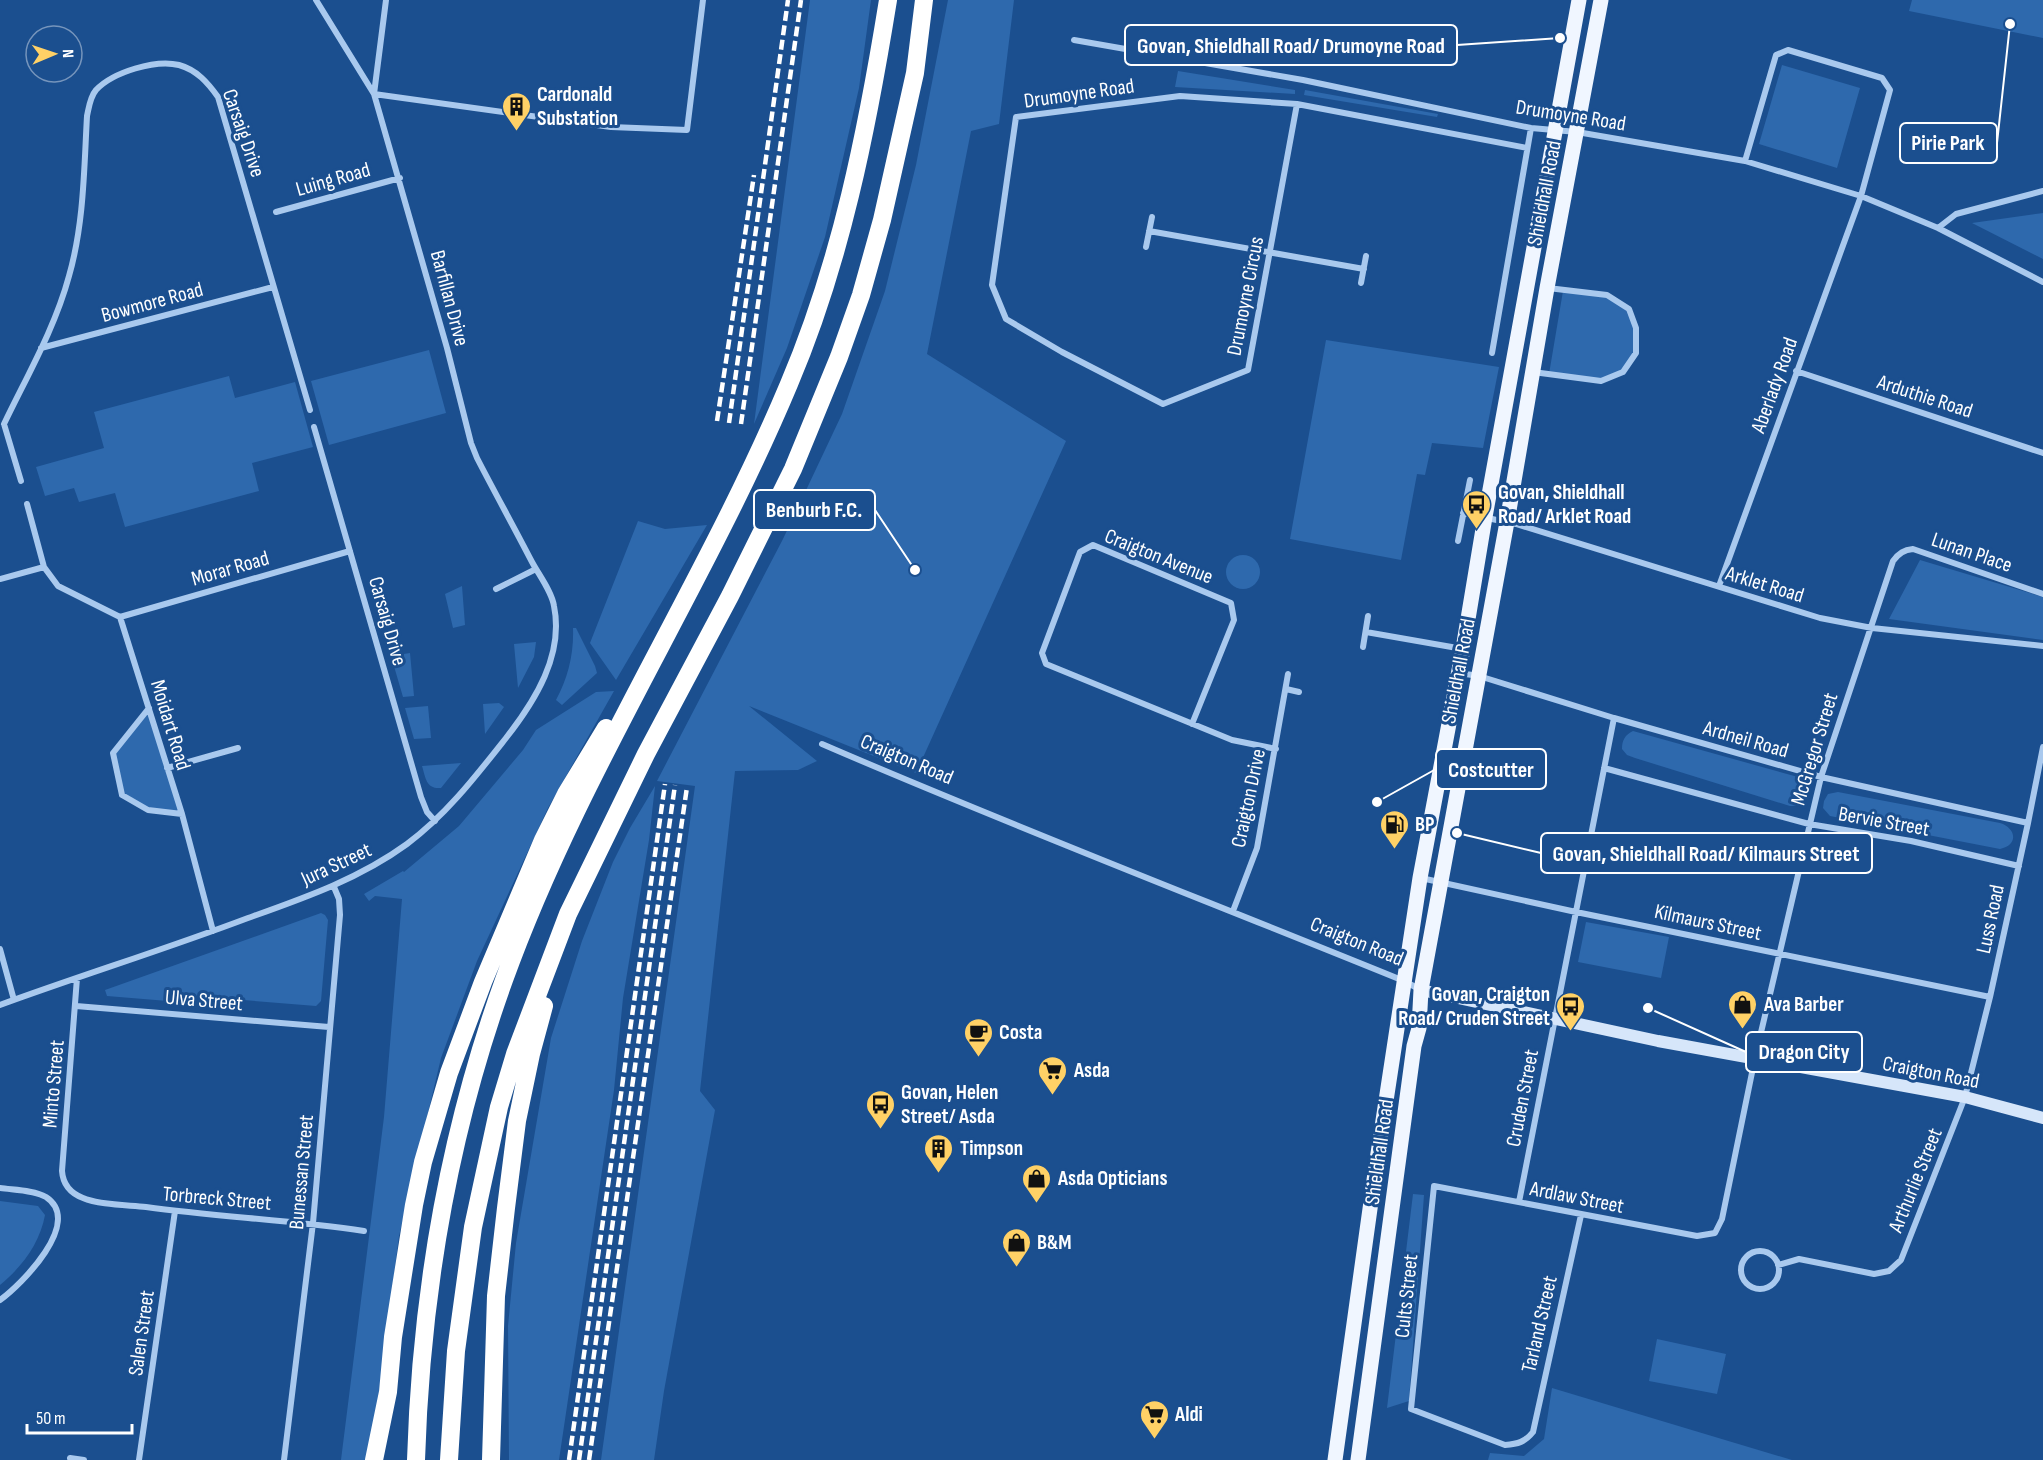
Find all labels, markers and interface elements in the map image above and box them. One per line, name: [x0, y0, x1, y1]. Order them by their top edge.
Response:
north arrow: [24, 24, 84, 84]
callout: Govan, Shieldhall Road/ Drumoyne Road: [1125, 25, 1457, 65]
text: Govan, Shieldhall Road/ Drumoyne Road: [1137, 33, 1445, 60]
text: N: [58, 49, 77, 58]
street label: Drumoyne Road: [1022, 73, 1136, 114]
place label: Cardonald Substation: [537, 82, 618, 131]
street label: Carsaig Drive: [217, 86, 270, 180]
building icon: Cardonald Substation: [500, 90, 532, 132]
street label: Drumoyne Road: [1514, 94, 1628, 137]
callout: Pirie Park: [1900, 123, 1997, 163]
text: Pirie Park: [1911, 130, 1985, 157]
street label: Shieldhall Road: [1522, 139, 1567, 248]
street label: Luing Road: [293, 157, 373, 202]
street label: Drumoyne Circus: [1222, 235, 1269, 358]
street label: Barfillan Drive: [425, 248, 474, 349]
street label: Bowmore Road: [98, 277, 206, 328]
street label: Aberlady Road: [1745, 334, 1803, 437]
street label: Arduthie Road: [1873, 369, 1976, 424]
place label: Govan, Shieldhall Road/ Arklet Road: [1498, 480, 1631, 529]
bus stop icon: Govan, Shieldhall Road/ Arklet Road: [1461, 488, 1493, 530]
callout: Benburb F.C.: [754, 490, 875, 530]
text: Benburb F.C.: [766, 497, 862, 524]
street label: Craigton Avenue: [1101, 523, 1217, 590]
street label: Lunan Place: [1928, 527, 2015, 578]
street label: Morar Road: [189, 546, 272, 591]
street label: Arklet Road: [1722, 560, 1807, 608]
street label: Carsaig Drive: [363, 574, 412, 669]
street label: Shieldhall Road: [1436, 617, 1481, 726]
street label: Moidart Road: [145, 677, 196, 773]
street label: McGregor Street: [1786, 690, 1843, 808]
street label: Ardneil Road: [1699, 715, 1791, 764]
street label: Craigton Road: [857, 729, 957, 790]
street label: Craigton Drive: [1226, 747, 1271, 850]
callout: Costcutter: [1436, 749, 1546, 789]
text: Costcutter: [1448, 757, 1534, 784]
street label: Bervie Street: [1836, 801, 1931, 842]
fuel station icon: BP: [1378, 808, 1410, 850]
place label: BP: [1415, 812, 1434, 837]
callout: Govan, Shieldhall Road/ Kilmaurs Street: [1541, 833, 1872, 873]
street label: Jura Street: [296, 837, 375, 892]
text: Govan, Shieldhall Road/ Kilmaurs Street: [1553, 841, 1859, 868]
street label: Luss Road: [1971, 882, 2010, 956]
street label: Kilmaurs Street: [1652, 899, 1764, 946]
street label: Craigton Road: [1307, 911, 1407, 971]
place label: Govan, Craigton Road/ Cruden Street: [1398, 982, 1550, 1031]
street label: Ulva Street: [164, 985, 244, 1016]
shop icon: Ava Barber: [1727, 988, 1759, 1030]
bus stop icon: Govan, Craigton Road/ Cruden Street: [1555, 990, 1587, 1032]
place label: Ava Barber: [1763, 992, 1844, 1017]
cafe icon: Costa: [962, 1016, 994, 1058]
place label: Costa: [999, 1020, 1042, 1045]
callout: Dragon City: [1746, 1032, 1862, 1072]
street label: Minto Street: [37, 1039, 70, 1129]
text: Dragon City: [1758, 1039, 1850, 1066]
street label: Cruden Street: [1501, 1047, 1544, 1149]
street label: Craigton Road: [1880, 1051, 1982, 1094]
supermarket icon: Asda: [1037, 1054, 1069, 1096]
place label: Asda: [1073, 1058, 1110, 1083]
place label: Govan, Helen Street/ Asda: [901, 1080, 998, 1129]
bus stop icon: Govan, Helen Street/ Asda: [864, 1088, 896, 1130]
street label: Shieldhall Road: [1360, 1098, 1399, 1206]
street label: Bunessan Street: [284, 1114, 319, 1230]
street label: Arthurlie Street: [1883, 1124, 1948, 1237]
building icon: Timpson: [923, 1132, 955, 1174]
place label: Timpson: [960, 1136, 1023, 1161]
shop icon: Asda Opticians: [1021, 1162, 1053, 1204]
place label: Asda Opticians: [1057, 1166, 1167, 1191]
street label: Ardlaw Street: [1527, 1176, 1626, 1219]
street label: Torbreck Street: [162, 1181, 272, 1216]
shop icon: B&M: [1000, 1226, 1032, 1268]
place label: B&M: [1037, 1230, 1071, 1255]
street label: Cults Street: [1390, 1253, 1423, 1339]
street label: Tarland Street: [1516, 1273, 1563, 1375]
street label: Salen Street: [123, 1289, 160, 1377]
scale bar: [27, 1397, 132, 1435]
supermarket icon: Aldi: [1138, 1398, 1170, 1440]
place label: Aldi: [1174, 1402, 1203, 1427]
text: 50 m: [36, 1408, 66, 1429]

